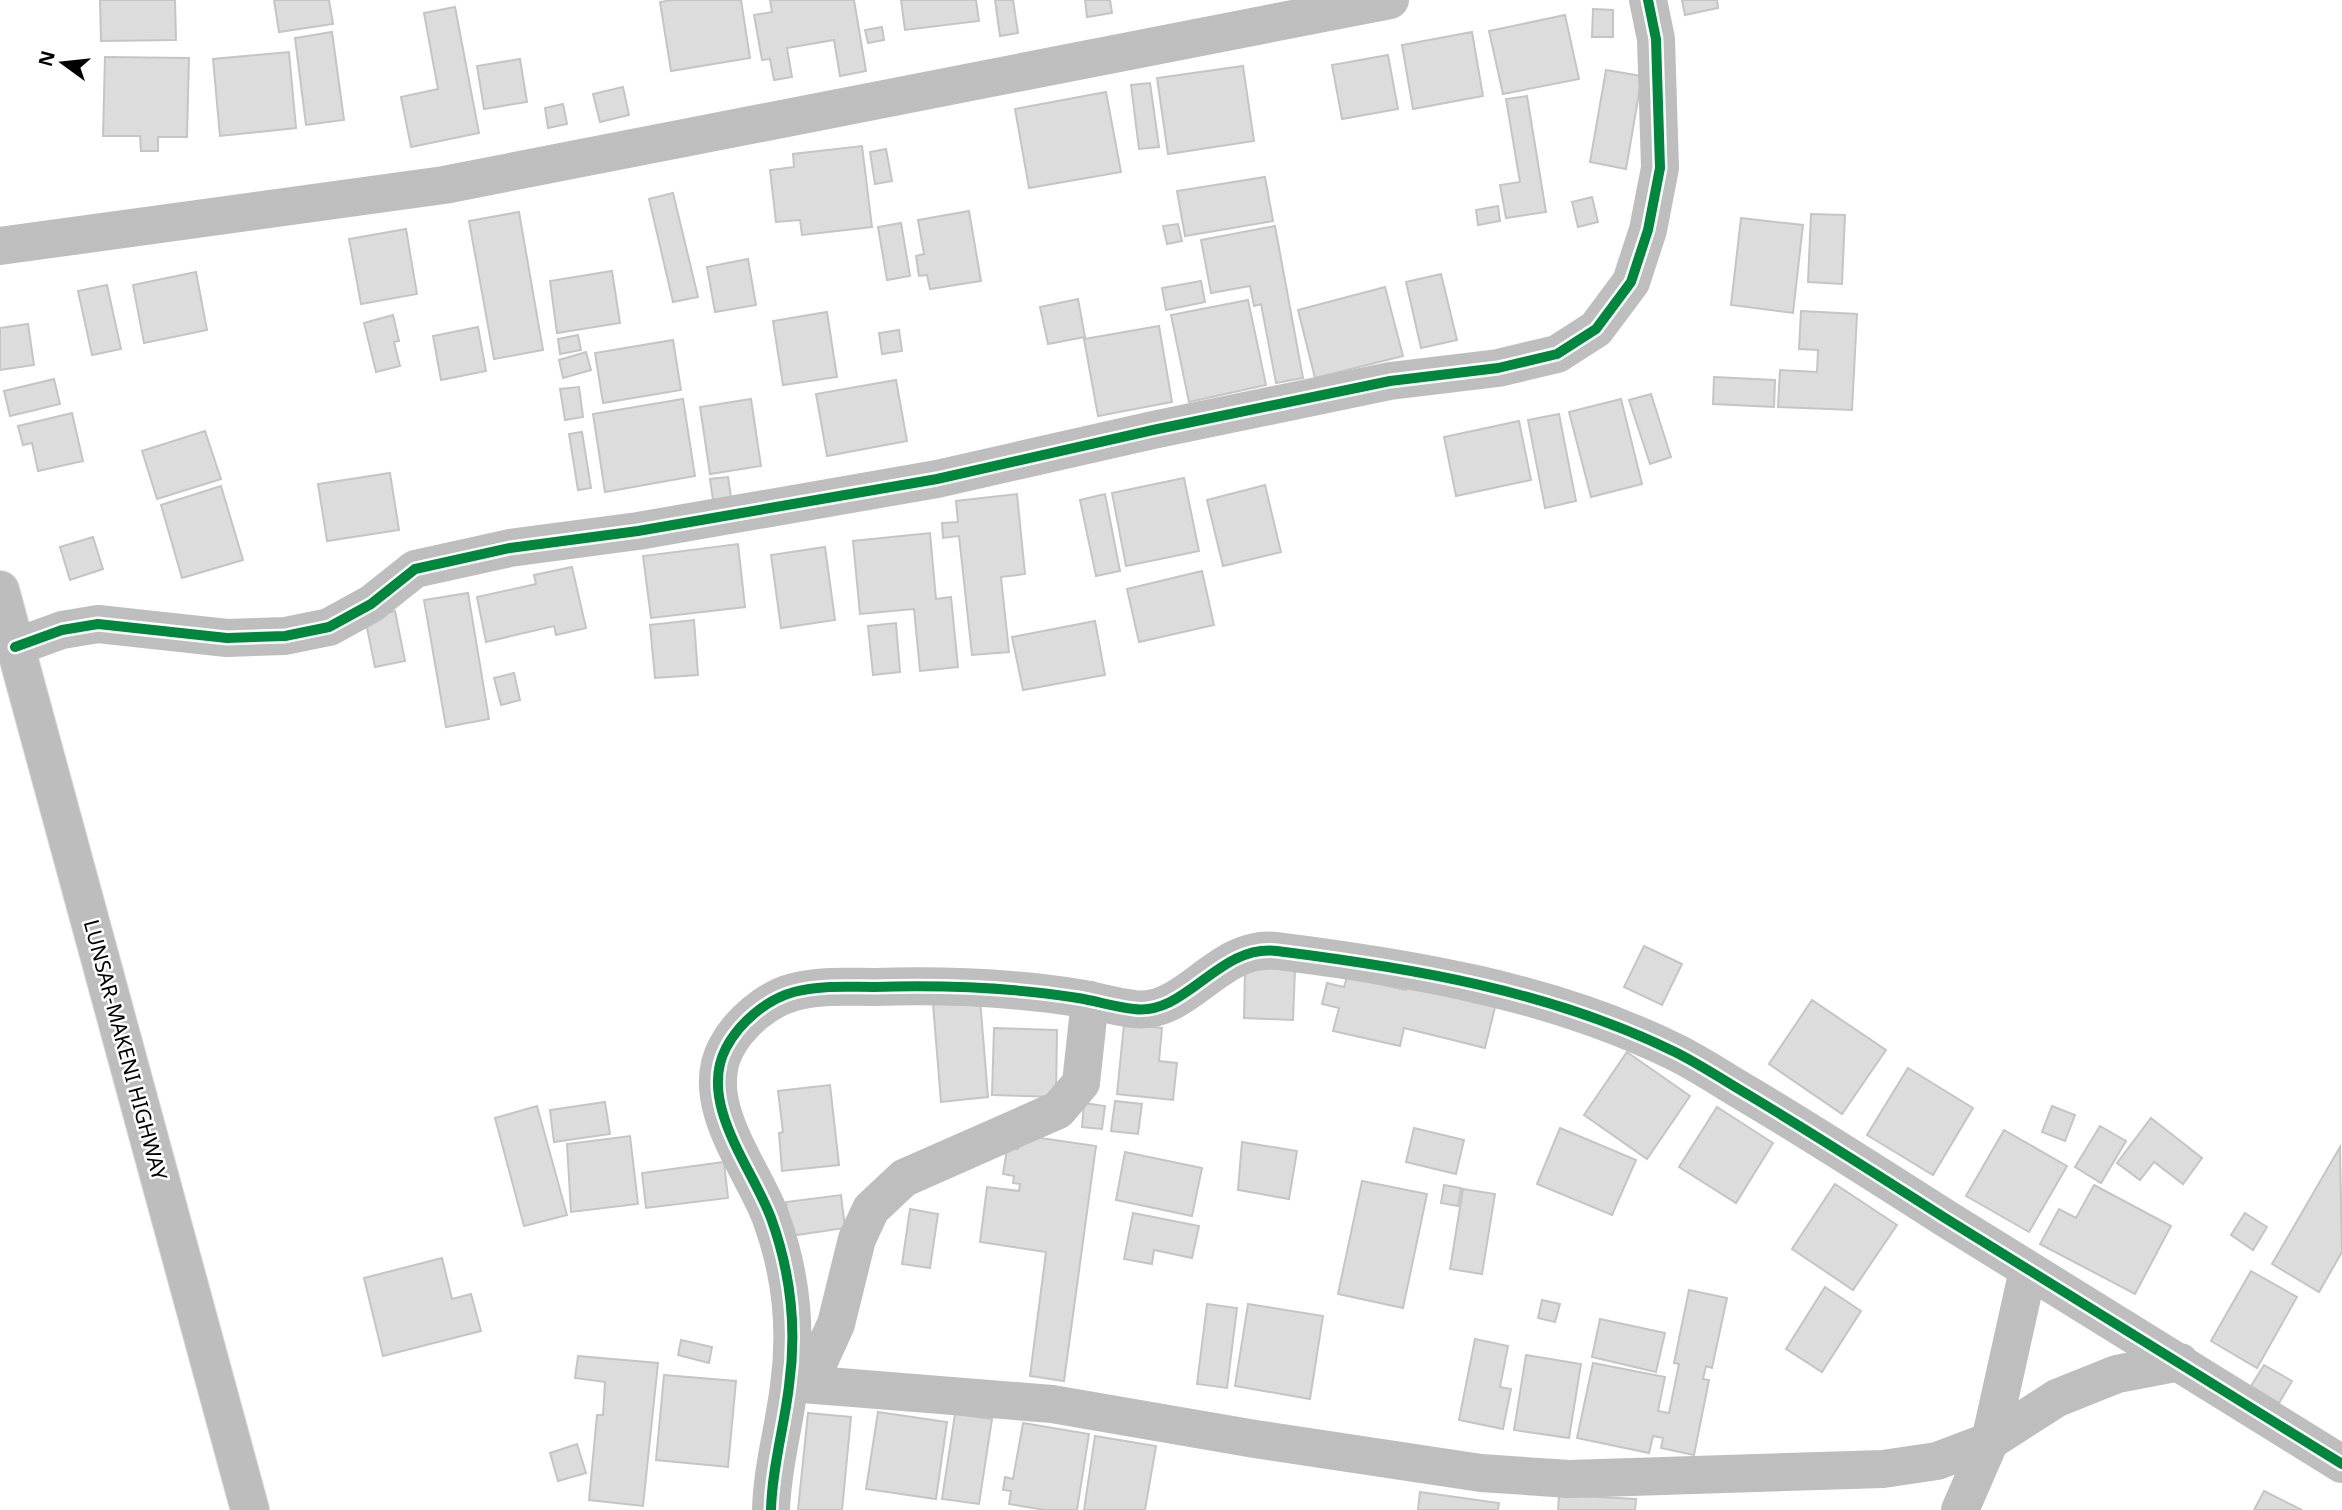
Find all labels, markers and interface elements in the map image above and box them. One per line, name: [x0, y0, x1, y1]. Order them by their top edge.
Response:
north arrow: [28, 28, 98, 98]
text: N: [32, 48, 61, 69]
street label: LUNSAR-MAKENI HIGHWAY: [78, 916, 174, 1183]

